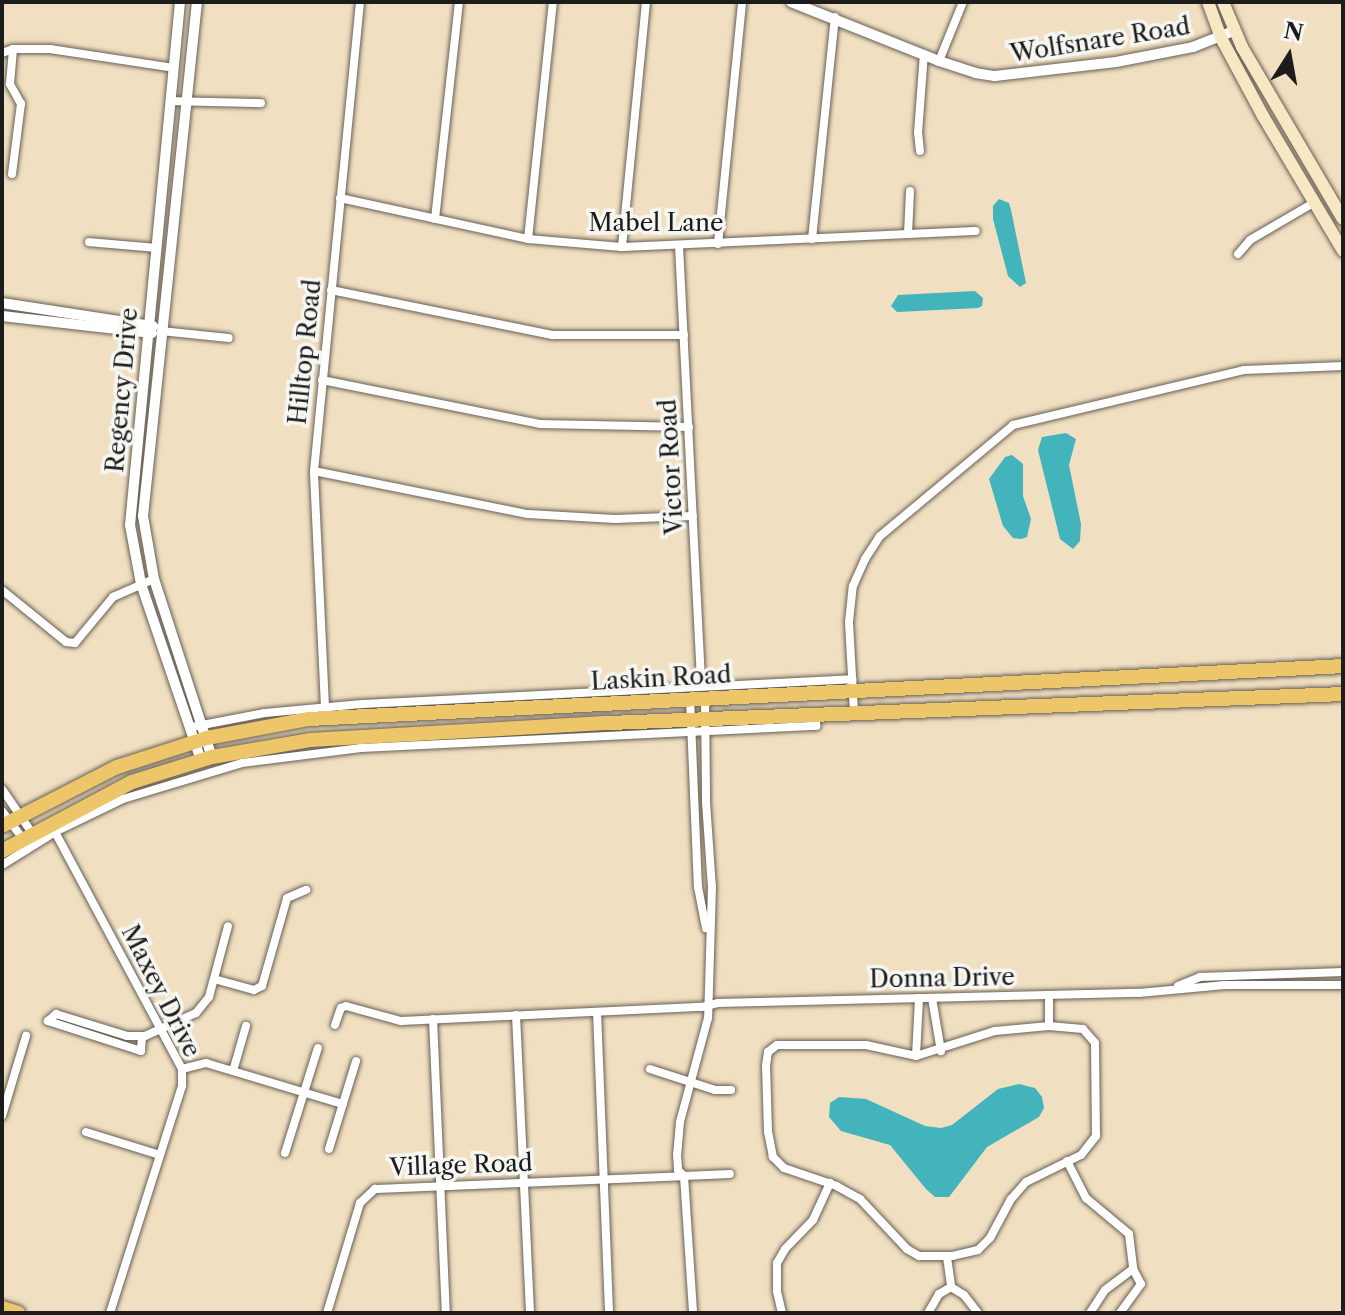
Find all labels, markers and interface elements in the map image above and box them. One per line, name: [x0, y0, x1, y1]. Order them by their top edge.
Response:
street label: Wolfsnare Road: [1008, 12, 1192, 68]
north arrow: [1249, 16, 1329, 96]
text: N: [1282, 17, 1306, 47]
street label: Mabel Lane: [589, 209, 723, 237]
street label: Hilltop Road: [283, 278, 327, 426]
street label: Regency Drive: [100, 306, 144, 474]
street label: Victor Road: [653, 398, 689, 536]
street label: Laskin Road: [590, 660, 732, 696]
street label: Maxey Drive: [115, 920, 207, 1062]
street label: Donna Drive: [869, 962, 1015, 994]
street label: Village Road: [389, 1148, 533, 1182]

